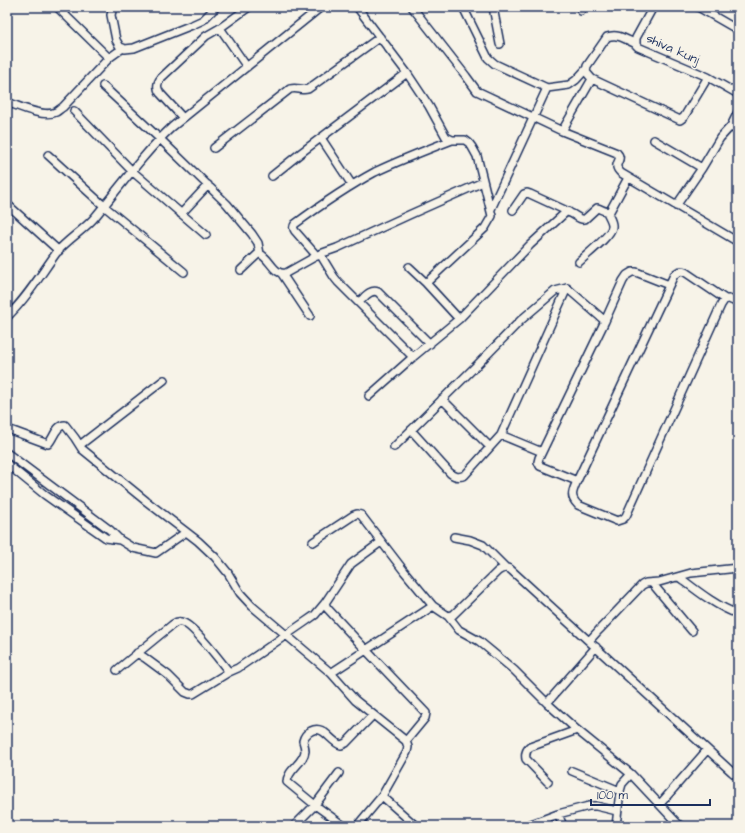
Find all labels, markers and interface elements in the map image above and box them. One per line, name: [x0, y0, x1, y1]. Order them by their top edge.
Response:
street label: shiva kunj: [643, 29, 703, 69]
scale bar: [591, 781, 710, 807]
text: 100 m: [597, 787, 628, 804]

